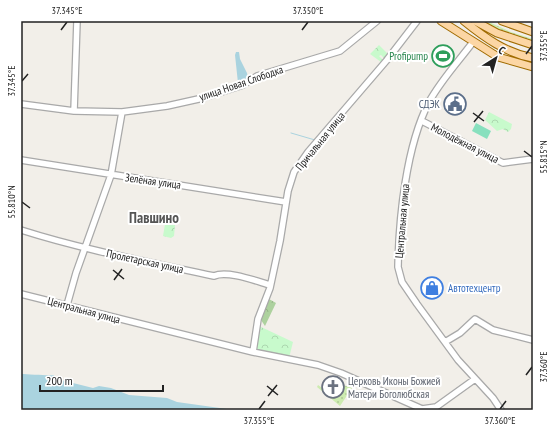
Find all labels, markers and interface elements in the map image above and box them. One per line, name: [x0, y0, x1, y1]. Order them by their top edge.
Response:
text: 37.345°E: [51, 4, 83, 17]
text: 37.350°E: [292, 4, 324, 17]
text: 37.355°E: [537, 30, 550, 62]
north arrow: [476, 38, 516, 78]
sports icon: Profipump: [430, 43, 456, 69]
text: С: [496, 43, 508, 57]
place label: Profipump: [389, 49, 428, 63]
street label: улица Новая Слободка: [197, 62, 285, 104]
text: 37.345°E: [5, 65, 18, 97]
public building icon: СДЭК: [442, 91, 468, 117]
place label: СДЭК: [419, 97, 441, 111]
street label: Причальная улица: [292, 109, 348, 173]
street label: Молодёжная улица: [429, 120, 501, 166]
text: 55.815°N: [537, 140, 550, 174]
street label: Зелёная улица: [124, 170, 182, 192]
street label: Центральная улица: [392, 183, 412, 259]
text: 55.810°N: [5, 185, 18, 219]
district label: Павшино: [129, 208, 179, 227]
street label: Пролетарская улица: [105, 246, 185, 276]
shop icon: Автотехцентр: [419, 275, 445, 301]
place label: Автотехцентр: [448, 281, 501, 295]
street label: Центральная улица: [46, 294, 122, 326]
text: 37.360°E: [537, 351, 550, 383]
scale bar: [40, 367, 163, 393]
text: 200 m: [46, 373, 73, 388]
church icon: Церковь Иконы Божией Матери Боголюбская: [320, 374, 346, 400]
place label: Церковь Иконы Божией Матери Боголюбская: [348, 374, 441, 401]
text: 37.355°E: [243, 414, 275, 427]
text: 37.360°E: [484, 414, 516, 427]

